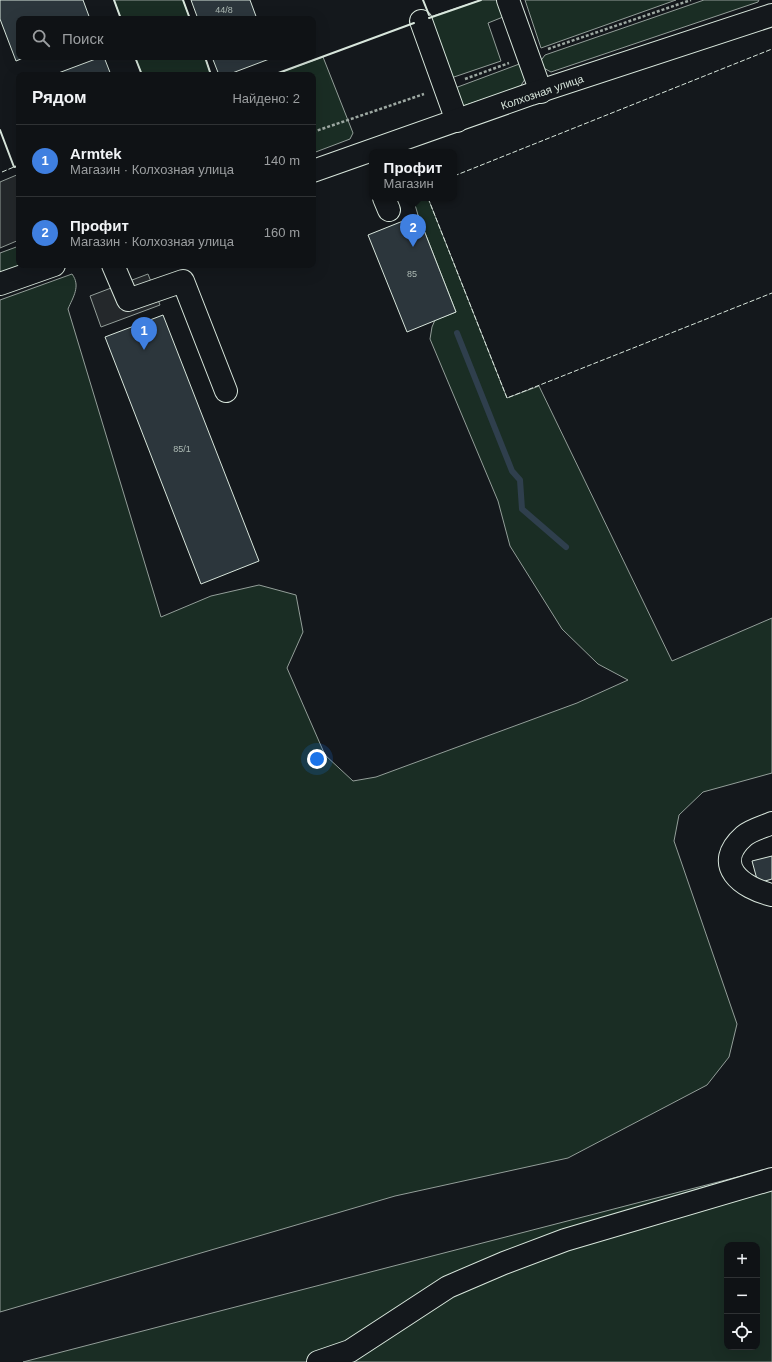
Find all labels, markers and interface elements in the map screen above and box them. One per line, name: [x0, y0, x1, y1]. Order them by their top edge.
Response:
house number: 44/8: [215, 5, 233, 15]
search box: [16, 16, 316, 60]
icon: search: [30, 27, 52, 49]
text: Поиск: [62, 30, 104, 47]
street label: Колхозная улица: [499, 72, 586, 112]
text: Рядом: [32, 88, 87, 107]
text: Найдено: 2: [232, 91, 300, 106]
text: Armtek: [70, 145, 122, 162]
popup: [369, 149, 457, 201]
text: 1: [41, 153, 49, 168]
text: 140 m: [264, 153, 300, 168]
text: Профит: [384, 159, 442, 176]
text: Магазин · Колхозная улица: [70, 162, 234, 177]
text: Магазин: [384, 176, 434, 191]
pin: 2: [400, 214, 426, 247]
text: Профит: [70, 217, 129, 234]
text: 2: [41, 225, 49, 240]
text: 160 m: [264, 225, 300, 240]
text: Магазин · Колхозная улица: [70, 234, 234, 249]
house number: 85: [407, 269, 417, 279]
pin: 1: [131, 317, 157, 350]
house number: 85/1: [173, 444, 191, 454]
your location: [307, 749, 327, 769]
map controls: [724, 1242, 760, 1350]
button: +: [724, 1242, 760, 1278]
button: −: [724, 1278, 760, 1314]
button: locate: [724, 1314, 760, 1350]

